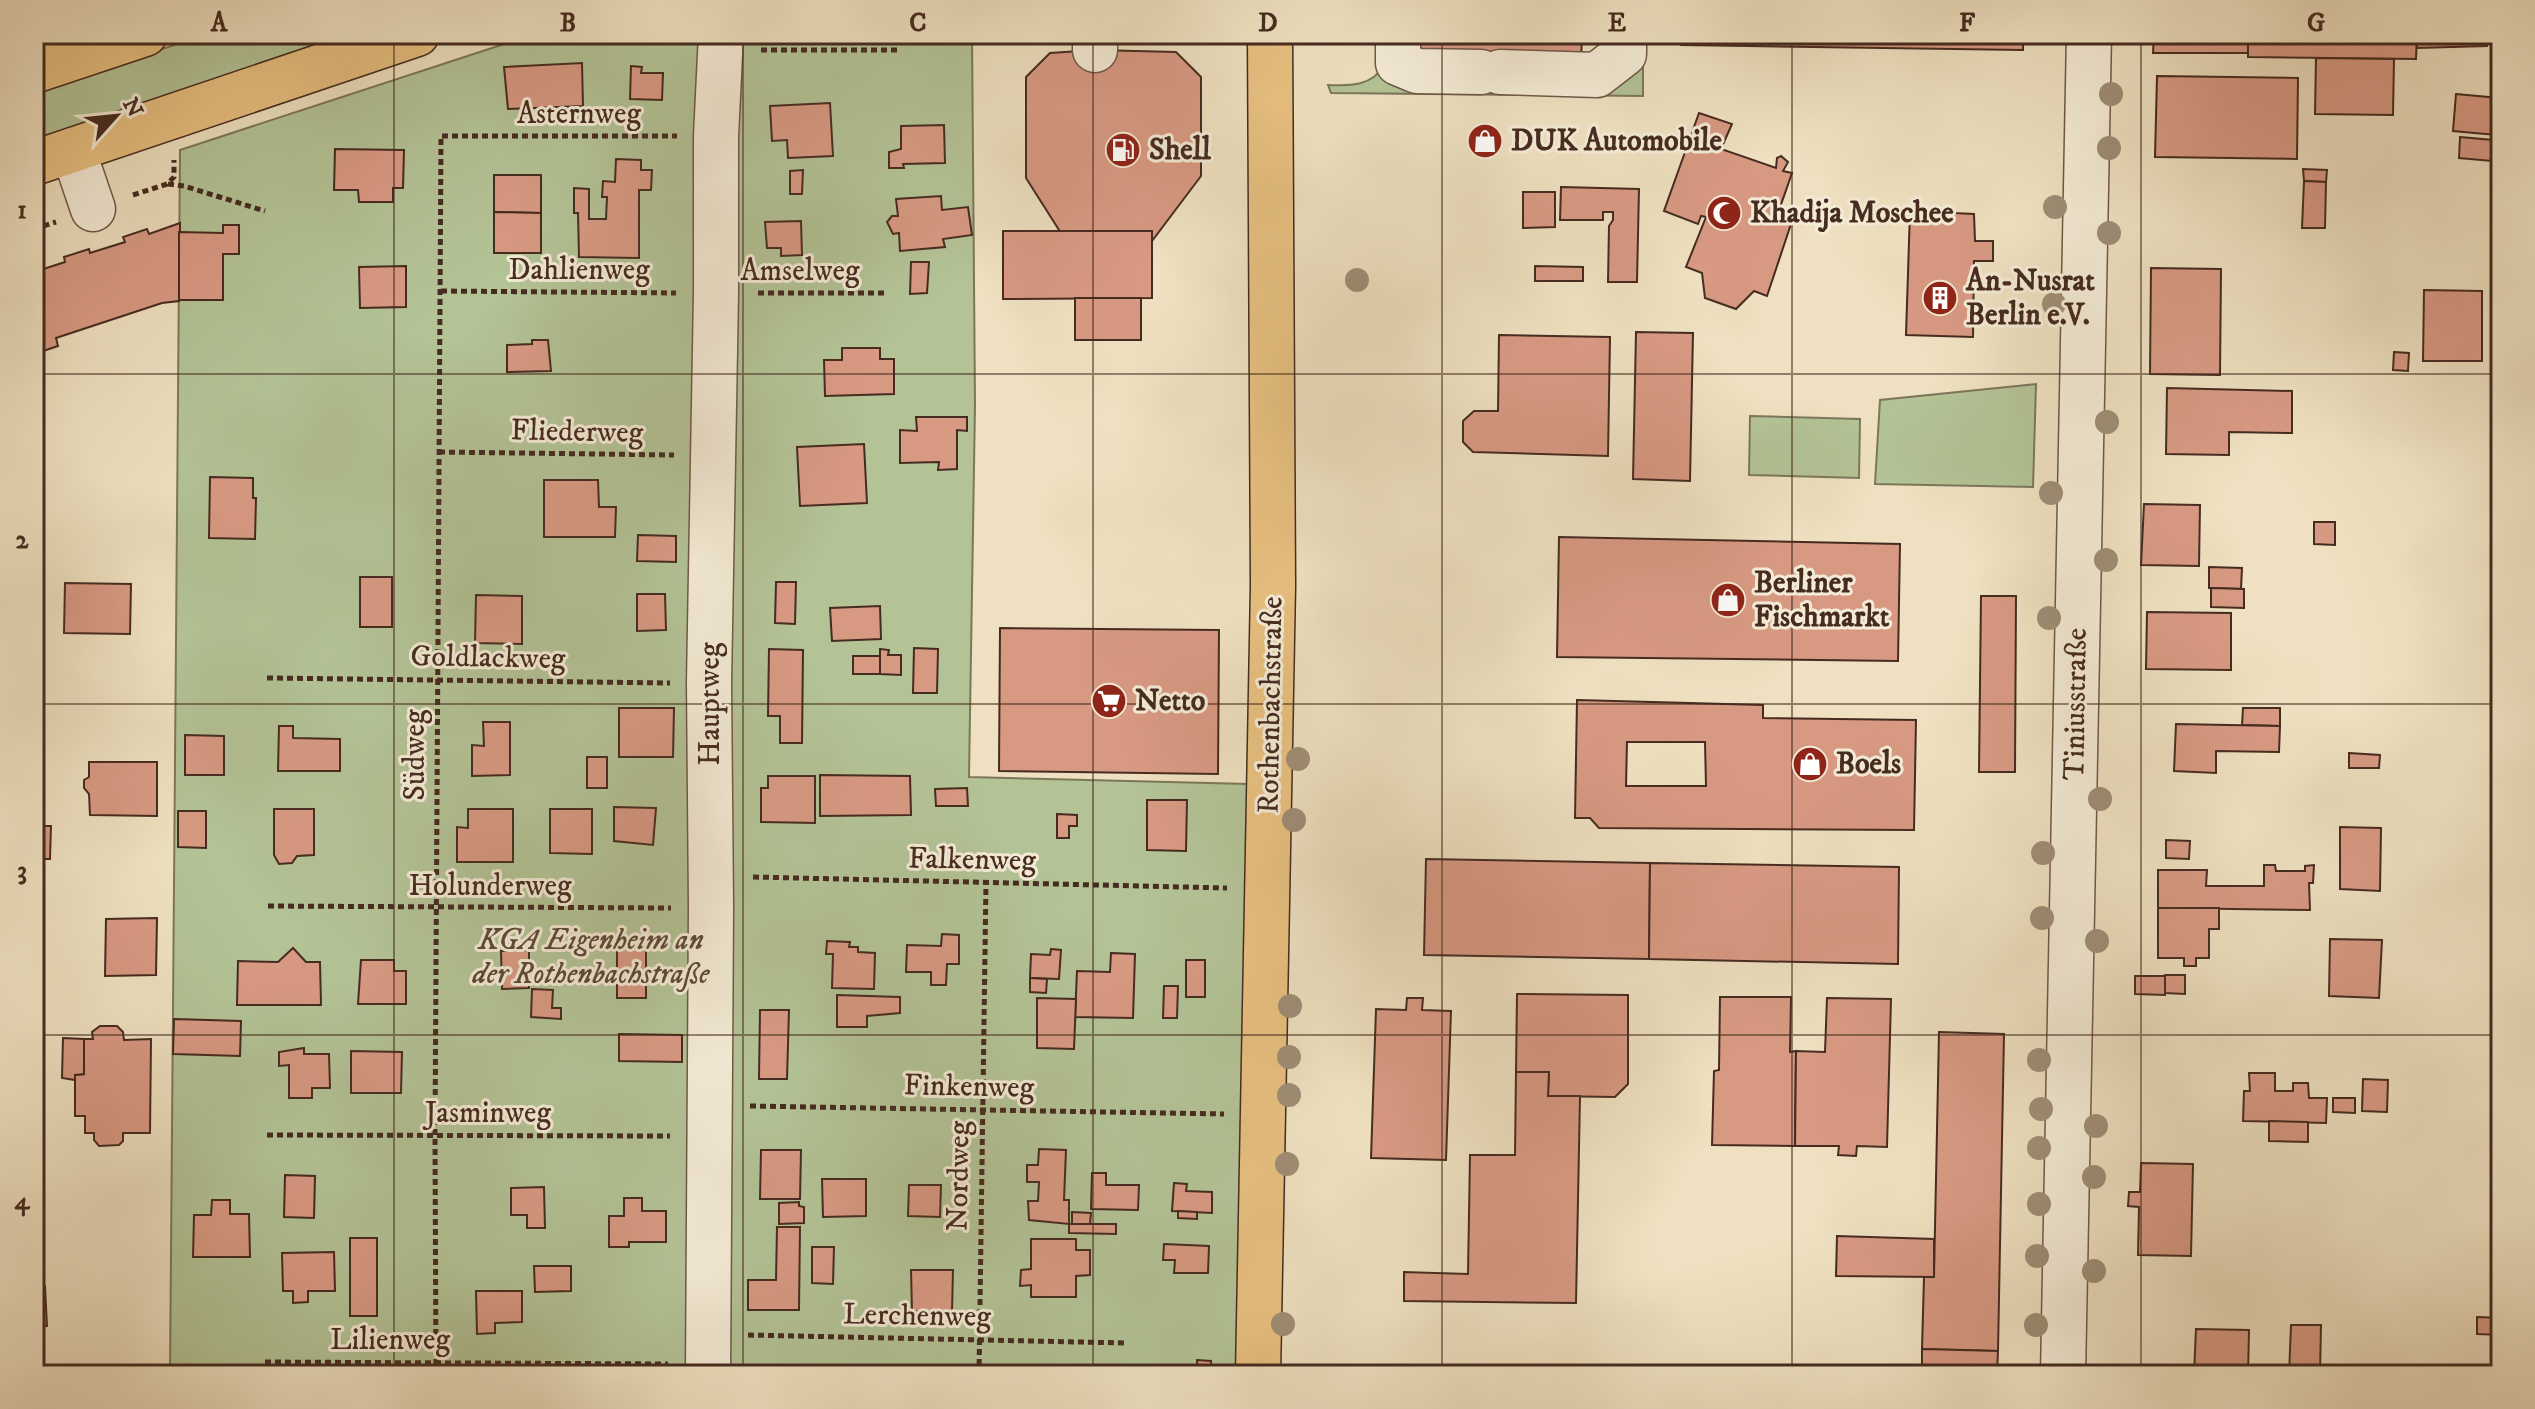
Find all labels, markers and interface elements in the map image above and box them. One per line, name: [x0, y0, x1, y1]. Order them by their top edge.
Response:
text: A: [210, 7, 229, 40]
text: B: [560, 7, 576, 40]
text: C: [909, 7, 927, 40]
text: D: [1258, 7, 1278, 40]
text: E: [1608, 7, 1626, 40]
text: F: [1959, 7, 1976, 40]
text: G: [2307, 7, 2325, 40]
north arrow: [76, 76, 156, 156]
text: N: [116, 93, 149, 122]
street label: Asternweg: [517, 96, 641, 133]
shop icon: DUK Automobile: [1466, 122, 1504, 160]
place label: DUK Automobile: [1511, 123, 1722, 160]
fuel station icon: Shell: [1104, 131, 1142, 169]
place label: Shell: [1149, 132, 1212, 169]
text: 1: [17, 194, 27, 227]
mosque icon: Khadija Moschee: [1705, 194, 1743, 232]
place label: Khadija Moschee: [1750, 195, 1954, 232]
street label: Dahlienweg: [508, 252, 650, 289]
street label: Amselweg: [740, 253, 860, 290]
place label: An-Nusrat Berlin e.V.: [1965, 263, 2095, 334]
building icon: An-Nusrat Berlin e.V.: [1921, 279, 1959, 317]
street label: Fliederweg: [510, 412, 644, 452]
text: 2: [16, 524, 30, 557]
place label: Berliner Fischmarkt: [1754, 565, 1890, 636]
shop icon: Berliner Fischmarkt: [1709, 581, 1747, 619]
street label: Rothenbachstraße: [1251, 596, 1291, 814]
street label: Tiniusstraße: [2056, 628, 2096, 780]
street label: Goldlackweg: [410, 638, 566, 678]
street label: Hauptweg: [692, 642, 729, 766]
supermarket icon: Netto: [1090, 682, 1128, 720]
place label: Netto: [1135, 683, 1205, 720]
street label: Südweg: [397, 709, 434, 801]
shop icon: Boels: [1791, 745, 1829, 783]
place label: Boels: [1836, 746, 1901, 783]
street label: Falkenweg: [908, 840, 1037, 880]
text: 3: [17, 855, 27, 888]
street label: Holunderweg: [408, 868, 572, 905]
park label: KGA Eigenheim an der Rothenbachstraße: [472, 922, 710, 993]
street label: Finkenweg: [903, 1067, 1035, 1107]
street label: Jasminweg: [422, 1095, 551, 1132]
street label: Nordweg: [940, 1120, 978, 1232]
text: 4: [15, 1185, 31, 1218]
street label: Lerchenweg: [843, 1296, 992, 1336]
street label: Lilienweg: [330, 1322, 451, 1359]

